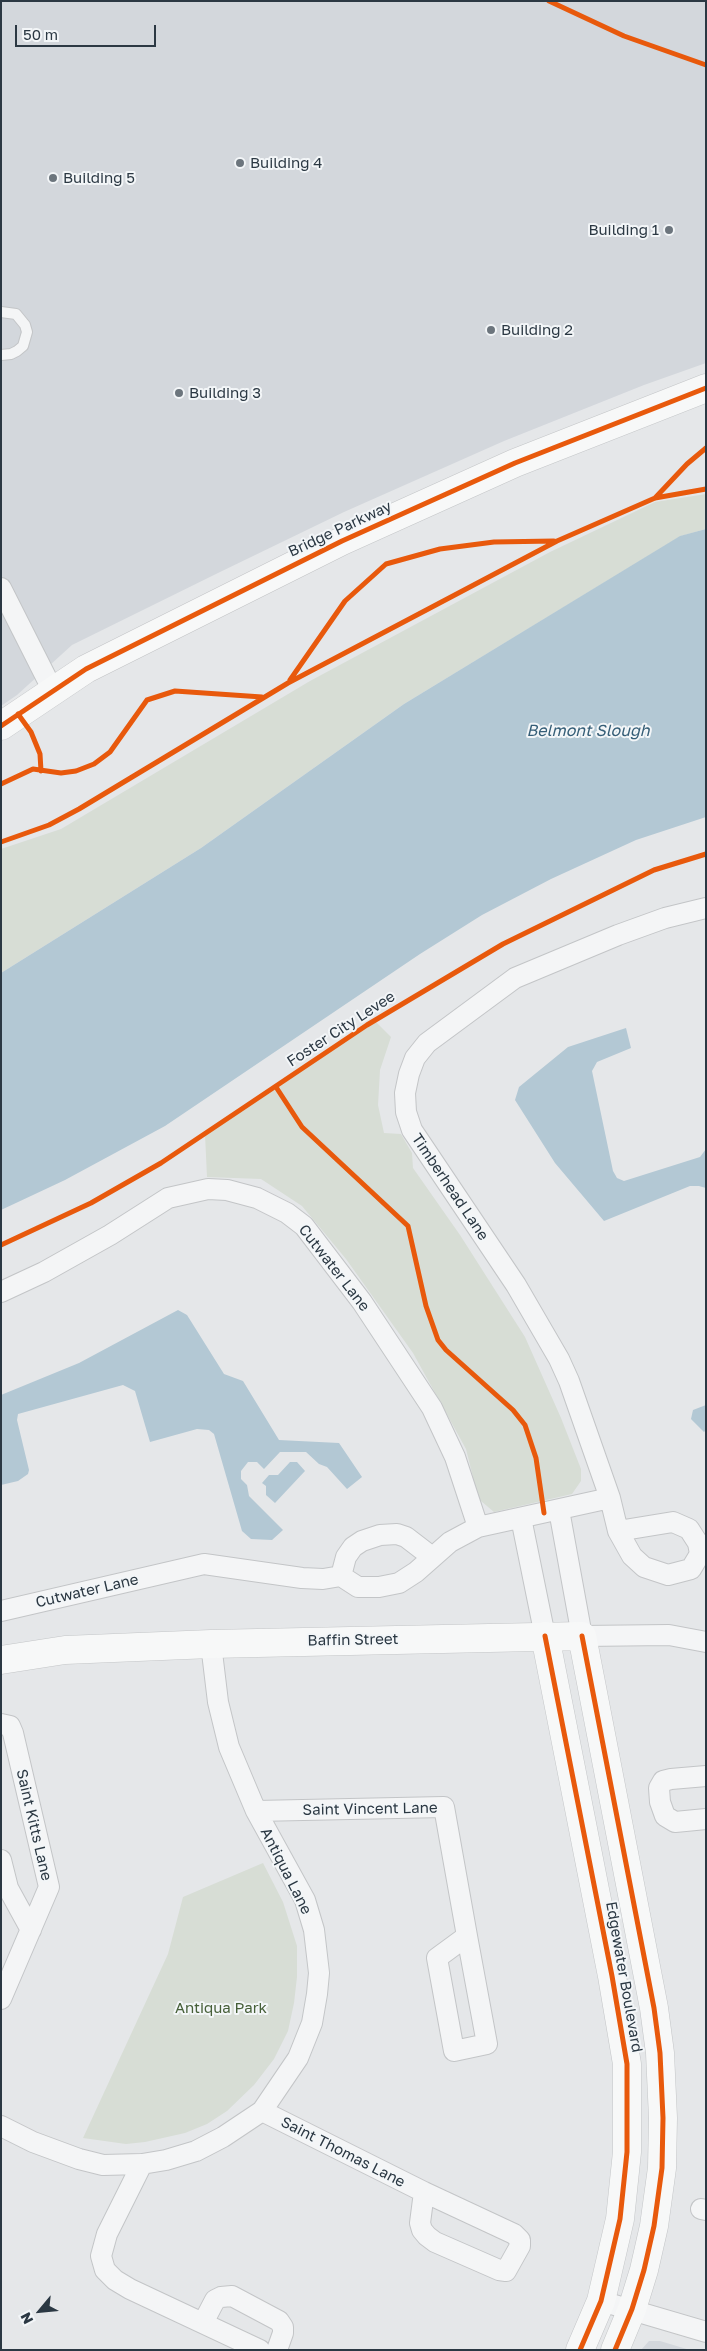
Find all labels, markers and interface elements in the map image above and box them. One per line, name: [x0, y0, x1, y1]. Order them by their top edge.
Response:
scale bar: [18, 15, 159, 47]
text: 50 m: [23, 25, 58, 43]
place label: Building 4: [250, 154, 322, 172]
marker: Building 4: [234, 157, 246, 169]
place label: Building 5: [63, 169, 135, 187]
marker: Building 5: [47, 172, 59, 184]
place label: Building 1: [588, 221, 659, 239]
marker: Building 1: [663, 224, 675, 236]
place label: Building 2: [501, 321, 573, 339]
marker: Building 2: [485, 324, 497, 336]
place label: Building 3: [189, 384, 261, 402]
marker: Building 3: [173, 387, 185, 399]
street label: Bridge Parkway: [286, 497, 394, 561]
water label: Belmont Slough: [526, 721, 650, 741]
street label: Foster City Levee: [284, 987, 398, 1071]
street label: Timberhead Lane: [408, 1130, 492, 1244]
street label: Cutwater Lane: [295, 1221, 373, 1315]
street label: Cutwater Lane: [34, 1570, 140, 1612]
street label: Baffin Street: [307, 1630, 399, 1650]
street label: Saint Kitts Lane: [12, 1767, 56, 1883]
street label: Saint Vincent Lane: [302, 1799, 438, 1819]
street label: Antiqua Lane: [256, 1825, 316, 1917]
street label: Edgewater Boulevard: [602, 1900, 646, 2054]
park label: Antiqua Park: [175, 1999, 267, 2017]
street label: Saint Thomas Lane: [278, 2113, 408, 2191]
north arrow: [15, 2286, 65, 2336]
text: N: [16, 2310, 36, 2327]

